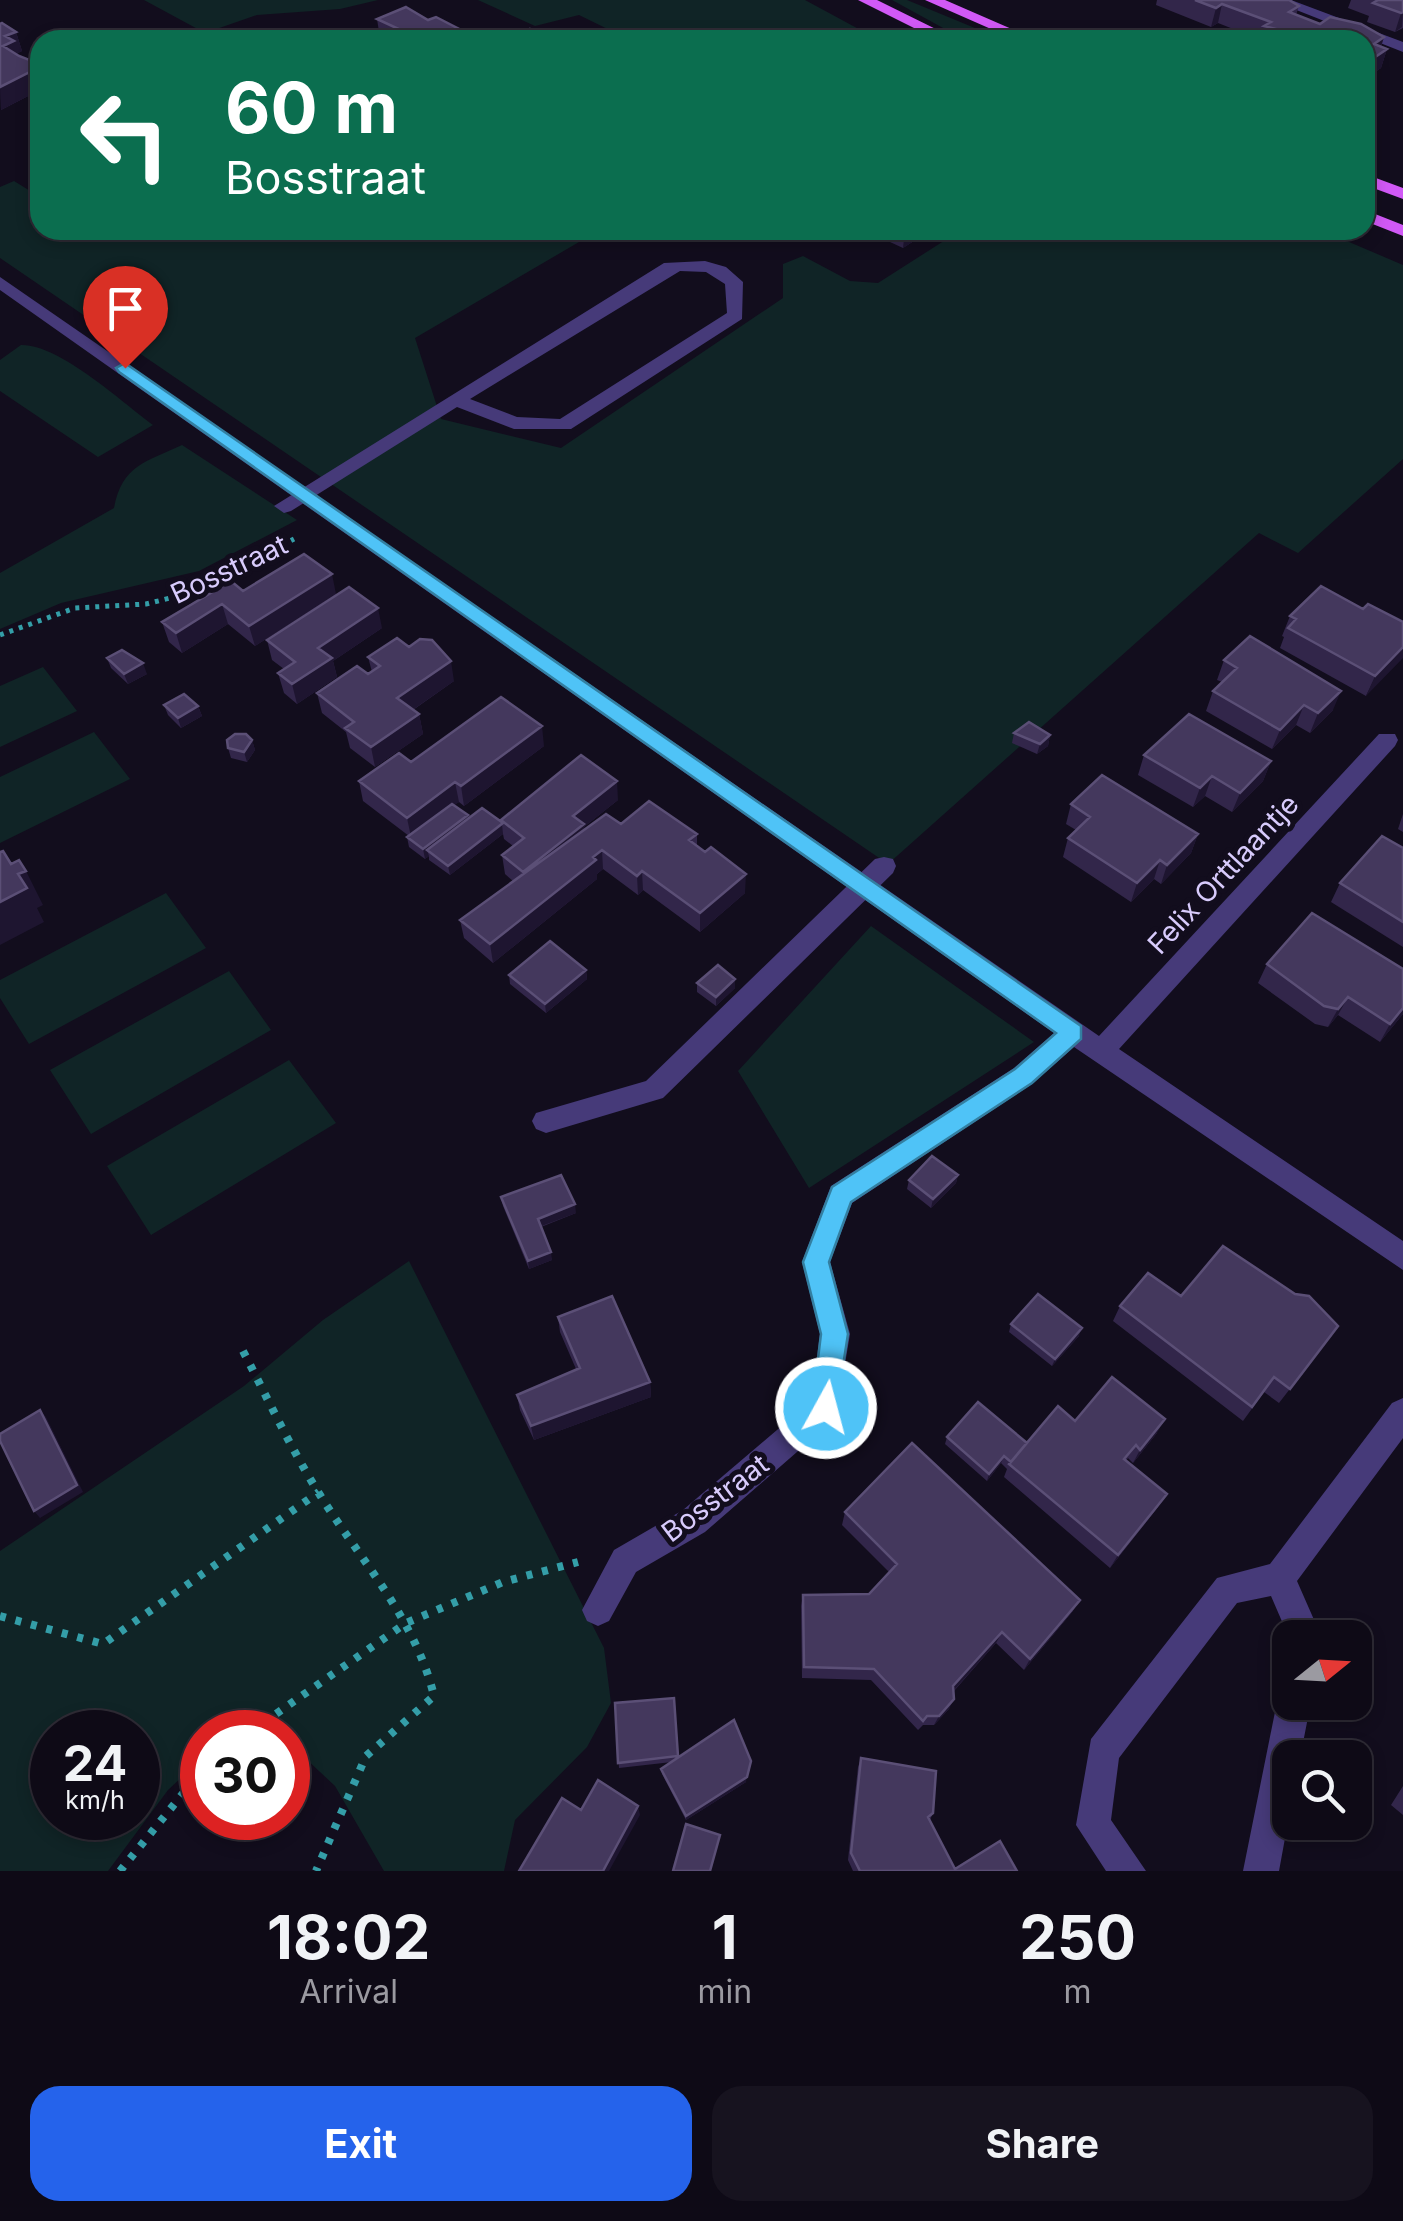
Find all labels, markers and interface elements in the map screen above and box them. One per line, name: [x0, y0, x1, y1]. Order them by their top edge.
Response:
text: 60 m: [225, 65, 398, 150]
icon: left: [60, 70, 190, 200]
text: Bosstraat: [225, 150, 426, 205]
pin: [83, 266, 168, 369]
icon: arrive: [98, 281, 153, 336]
street label: Bosstraat: [165, 527, 293, 611]
street label: Felix Orttlaantje: [1140, 787, 1306, 961]
position arrow: [774, 1356, 878, 1460]
street label: Bosstraat: [655, 1447, 775, 1549]
north arrow: [1272, 1620, 1372, 1720]
map controls: [1272, 1620, 1372, 1840]
speed limit sign: 30: [180, 1710, 310, 1840]
text: 24: [63, 1733, 127, 1793]
button: search: [1272, 1740, 1372, 1840]
text: km/h: [65, 1785, 125, 1815]
text: 18:02: [267, 1901, 430, 1973]
text: 1: [712, 1901, 738, 1973]
text: 250: [1019, 1901, 1136, 1973]
text: Arrival: [299, 1972, 398, 2011]
text: min: [697, 1972, 752, 2011]
text: m: [1064, 1972, 1092, 2011]
button: Exit: [30, 2086, 692, 2201]
button: Share: [712, 2086, 1373, 2201]

